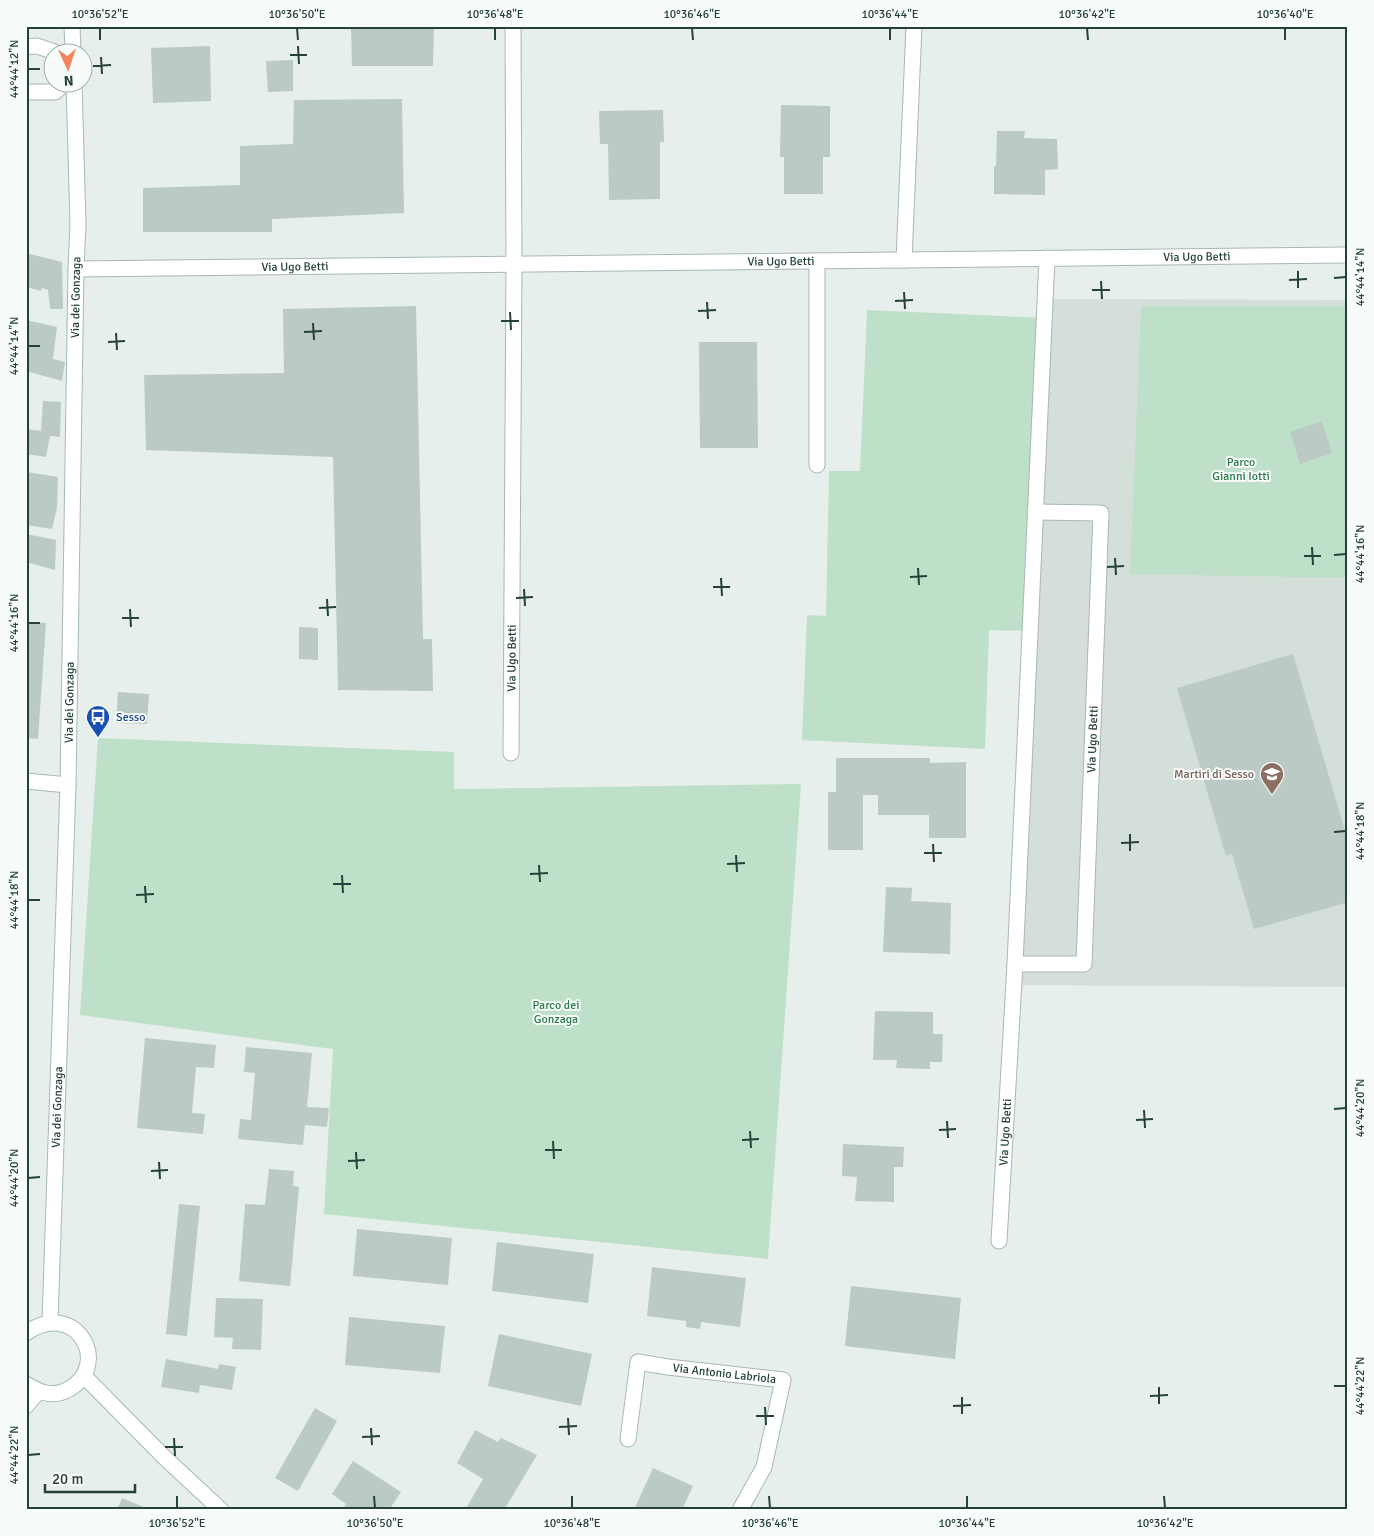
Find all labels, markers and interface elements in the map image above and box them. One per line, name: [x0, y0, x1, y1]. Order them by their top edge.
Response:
text: 10°36'52"E: [71, 7, 129, 22]
text: 10°36'50"E: [268, 7, 326, 22]
text: 10°36'48"E: [466, 7, 524, 22]
text: 10°36'46"E: [663, 7, 721, 22]
text: 10°36'44"E: [861, 7, 919, 22]
text: 10°36'42"E: [1058, 7, 1116, 22]
text: 10°36'40"E: [1256, 7, 1314, 22]
text: 44°44'12"N: [7, 40, 22, 98]
north arrow: [42, 42, 92, 92]
text: N: [63, 72, 74, 89]
text: 44°44'14"N: [1353, 248, 1368, 306]
street label: Via Ugo Betti: [1163, 249, 1231, 265]
street label: Via Ugo Betti: [747, 253, 815, 269]
street label: Via dei Gonzaga: [67, 256, 84, 338]
street label: Via Ugo Betti: [261, 259, 329, 274]
text: 44°44'14"N: [7, 317, 22, 375]
park label: Parco Gianni Iotti: [1212, 455, 1270, 484]
text: 44°44'16"N: [1353, 525, 1368, 583]
text: 44°44'16"N: [7, 594, 22, 652]
street label: Via Ugo Betti: [504, 624, 519, 692]
street label: Via dei Gonzaga: [61, 661, 77, 743]
bus stop icon: Sesso: [85, 704, 111, 738]
street label: Via Ugo Betti: [1084, 705, 1101, 773]
place label: Sesso: [116, 710, 145, 725]
school or university icon: Martiri di Sesso: [1259, 761, 1285, 795]
place label: Martiri di Sesso: [1174, 767, 1254, 782]
text: 44°44'18"N: [1353, 802, 1368, 860]
text: 44°44'18"N: [7, 871, 22, 929]
park label: Parco dei Gonzaga: [533, 998, 579, 1027]
street label: Via dei Gonzaga: [48, 1066, 66, 1148]
text: 44°44'20"N: [1353, 1079, 1368, 1137]
street label: Via Ugo Betti: [996, 1098, 1015, 1166]
text: 44°44'20"N: [7, 1149, 22, 1207]
text: 44°44'22"N: [1353, 1357, 1368, 1415]
street label: Via Antonio Labriola: [672, 1360, 777, 1387]
text: 44°44'22"N: [7, 1426, 22, 1484]
scale bar: [45, 1461, 135, 1493]
text: 20 m: [52, 1470, 83, 1488]
text: 10°36'52"E: [148, 1516, 206, 1531]
text: 10°36'50"E: [346, 1516, 404, 1531]
text: 10°36'48"E: [543, 1516, 601, 1531]
text: 10°36'46"E: [741, 1516, 799, 1531]
text: 10°36'44"E: [938, 1516, 996, 1531]
text: 10°36'42"E: [1136, 1516, 1194, 1531]

